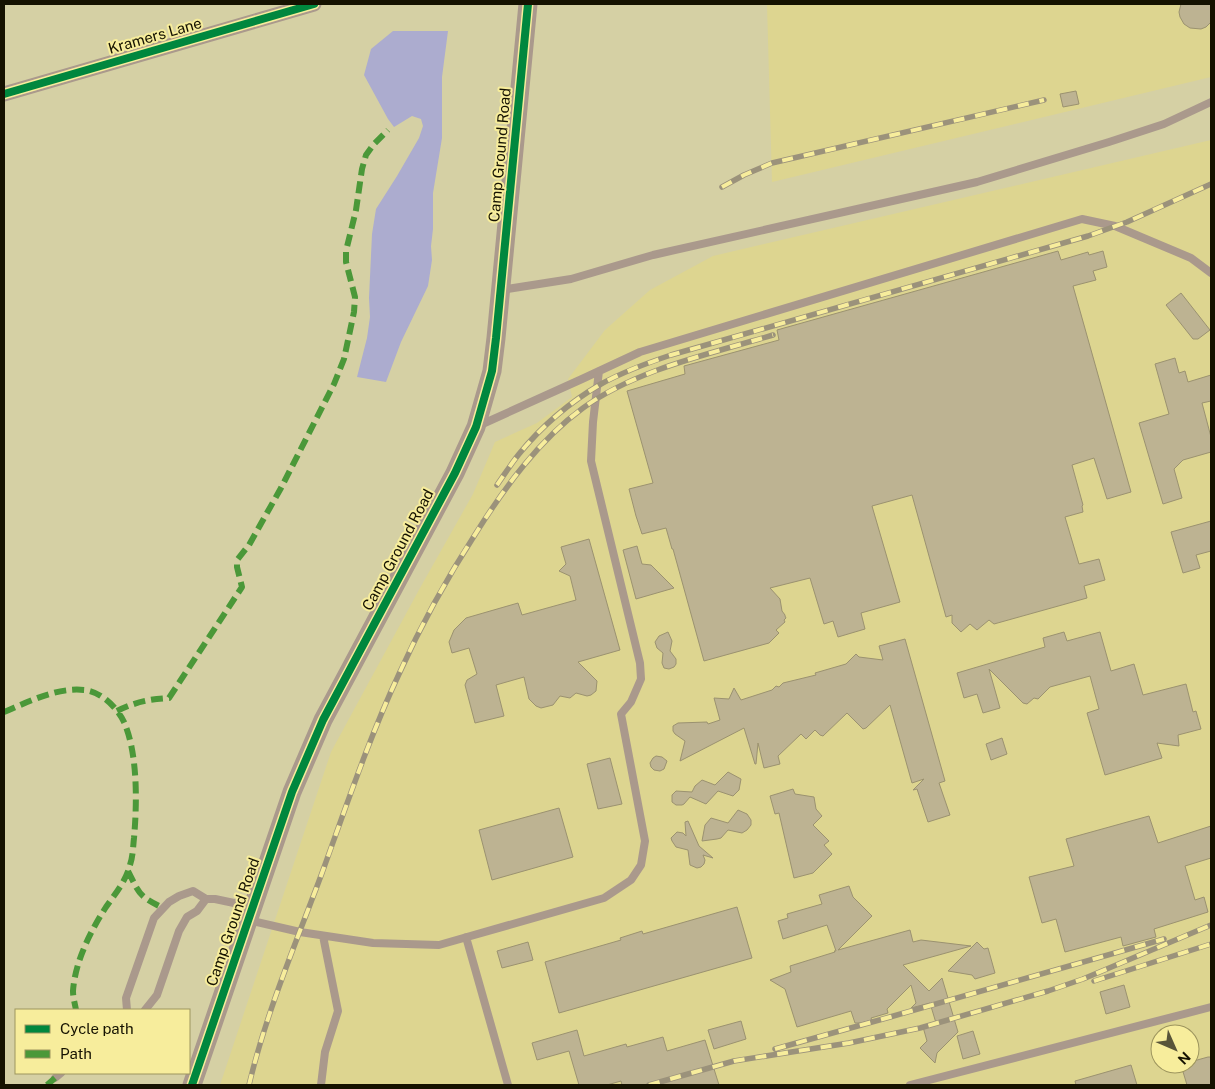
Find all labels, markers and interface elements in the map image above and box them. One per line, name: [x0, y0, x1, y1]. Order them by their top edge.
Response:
street label: Kramers Lane: [106, 14, 204, 57]
street label: Camp Ground Road: [485, 87, 514, 223]
street label: Camp Ground Road: [358, 486, 437, 613]
street label: Camp Ground Road: [203, 855, 262, 988]
legend: [15, 1009, 190, 1074]
text: Cycle path: [60, 1020, 134, 1037]
north arrow: [1150, 1024, 1200, 1074]
text: Path: [60, 1045, 92, 1062]
text: N: [1175, 1049, 1194, 1068]

